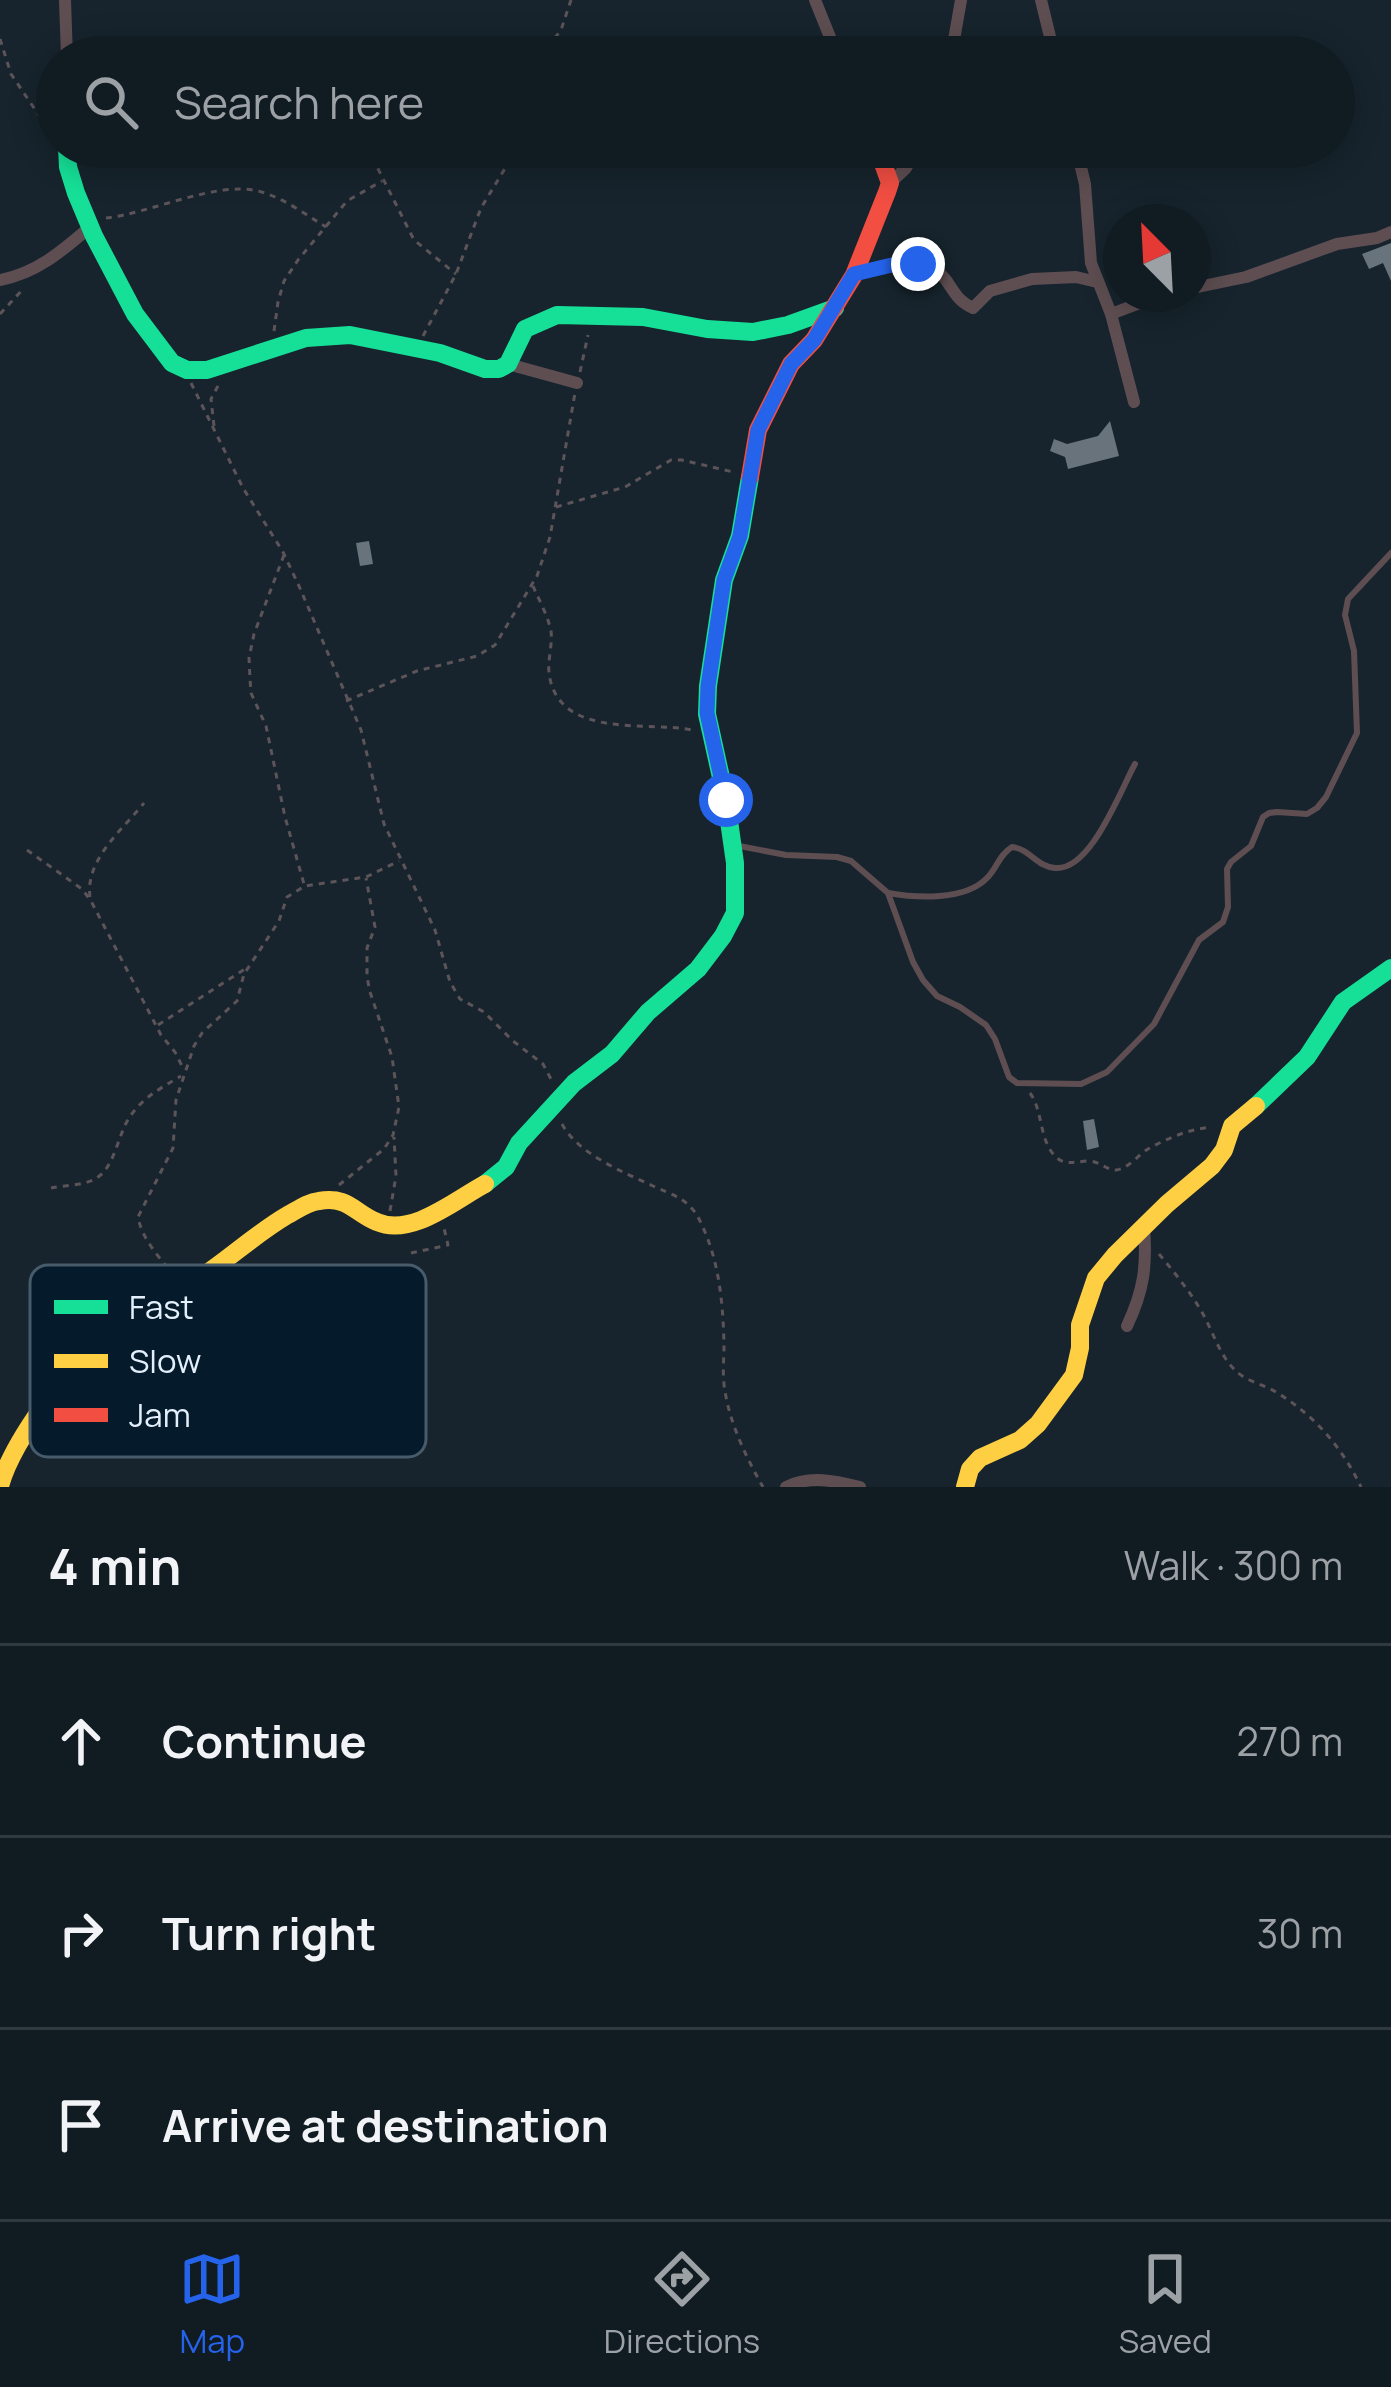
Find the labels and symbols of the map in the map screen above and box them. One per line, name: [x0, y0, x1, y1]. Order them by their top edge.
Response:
north arrow: [1103, 204, 1211, 312]
route end: [891, 237, 945, 291]
route start: [699, 773, 753, 827]
legend: [30, 1265, 426, 1457]
text: Fast: [129, 1284, 194, 1329]
text: Slow: [129, 1338, 201, 1383]
text: Jam: [129, 1392, 191, 1437]

